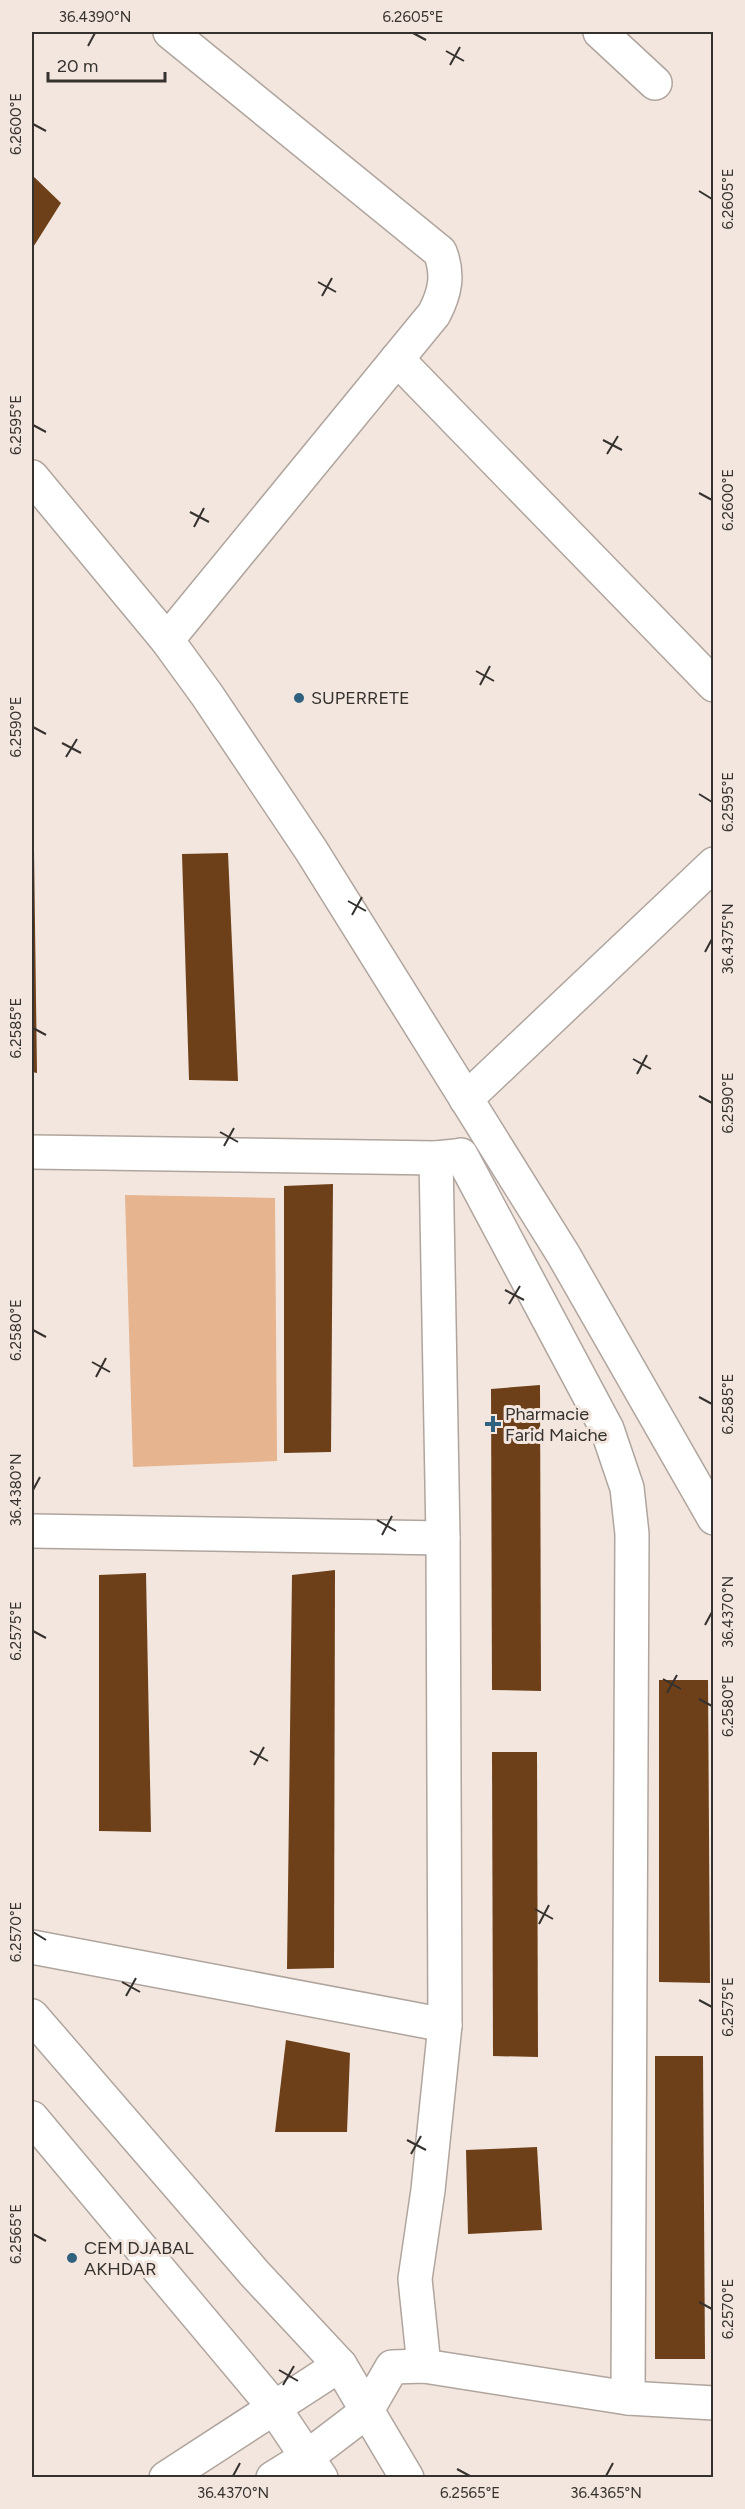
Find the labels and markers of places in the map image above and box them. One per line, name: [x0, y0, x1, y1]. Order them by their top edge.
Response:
place label: SUPERRETE: [311, 687, 410, 709]
marker: SUPERRETE: [292, 691, 306, 705]
place label: Pharmacie Farid Maiche: [505, 1403, 607, 1446]
marker: Pharmacie Farid Maiche: [486, 1417, 500, 1431]
place label: CEM DJABAL AKHDAR: [84, 2237, 194, 2280]
marker: CEM DJABAL AKHDAR: [65, 2251, 79, 2265]

